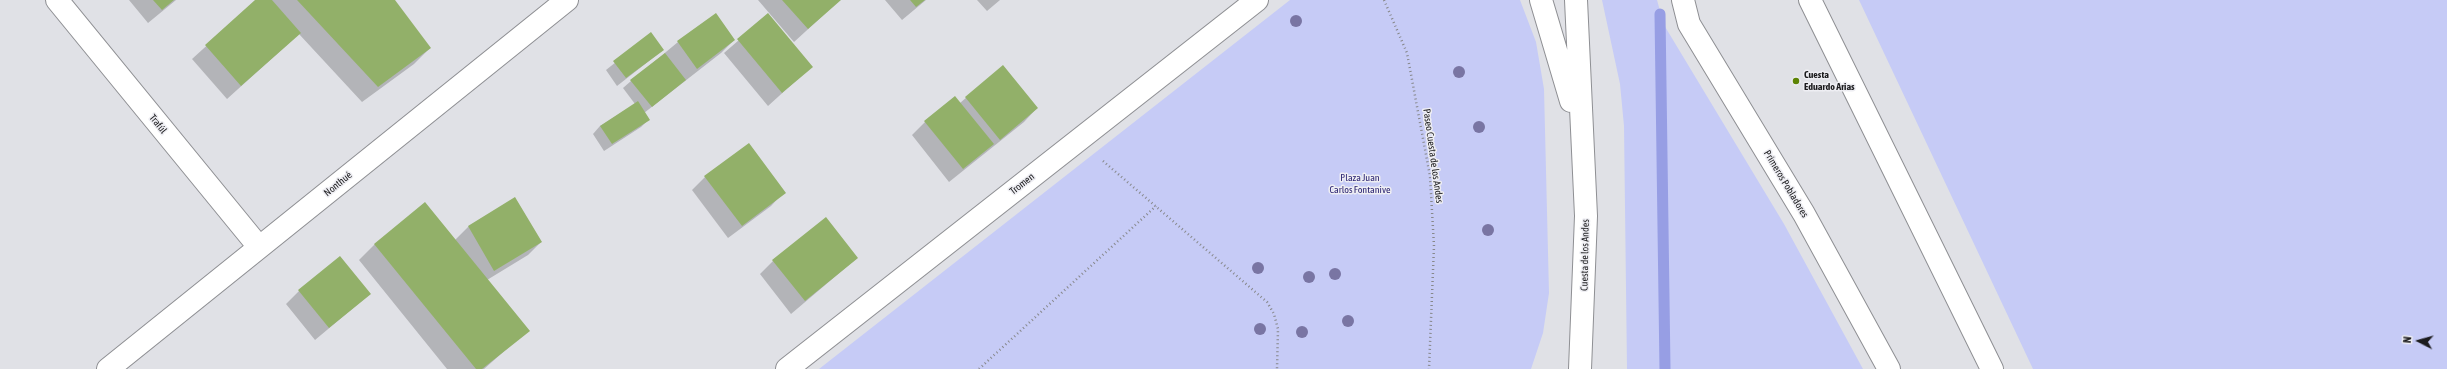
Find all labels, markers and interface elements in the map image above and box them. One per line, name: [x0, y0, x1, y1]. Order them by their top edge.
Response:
place label: Cuesta Eduardo Arias: [1804, 69, 1855, 92]
marker: Cuesta Eduardo Arias: [1791, 76, 1801, 86]
street label: Paseo Cuesta de los Andes: [1420, 108, 1446, 204]
street label: Trafúl: [147, 112, 169, 136]
street label: Primeros Pobladores: [1761, 148, 1811, 220]
street label: Nonthué: [322, 169, 354, 199]
street label: Tromen: [1007, 171, 1037, 197]
park label: Plaza Juan Carlos Fontanive: [1330, 172, 1390, 196]
street label: Cuesta de los Andes: [1578, 219, 1592, 291]
north arrow: [2399, 321, 2439, 361]
text: N: [2401, 336, 2413, 344]

